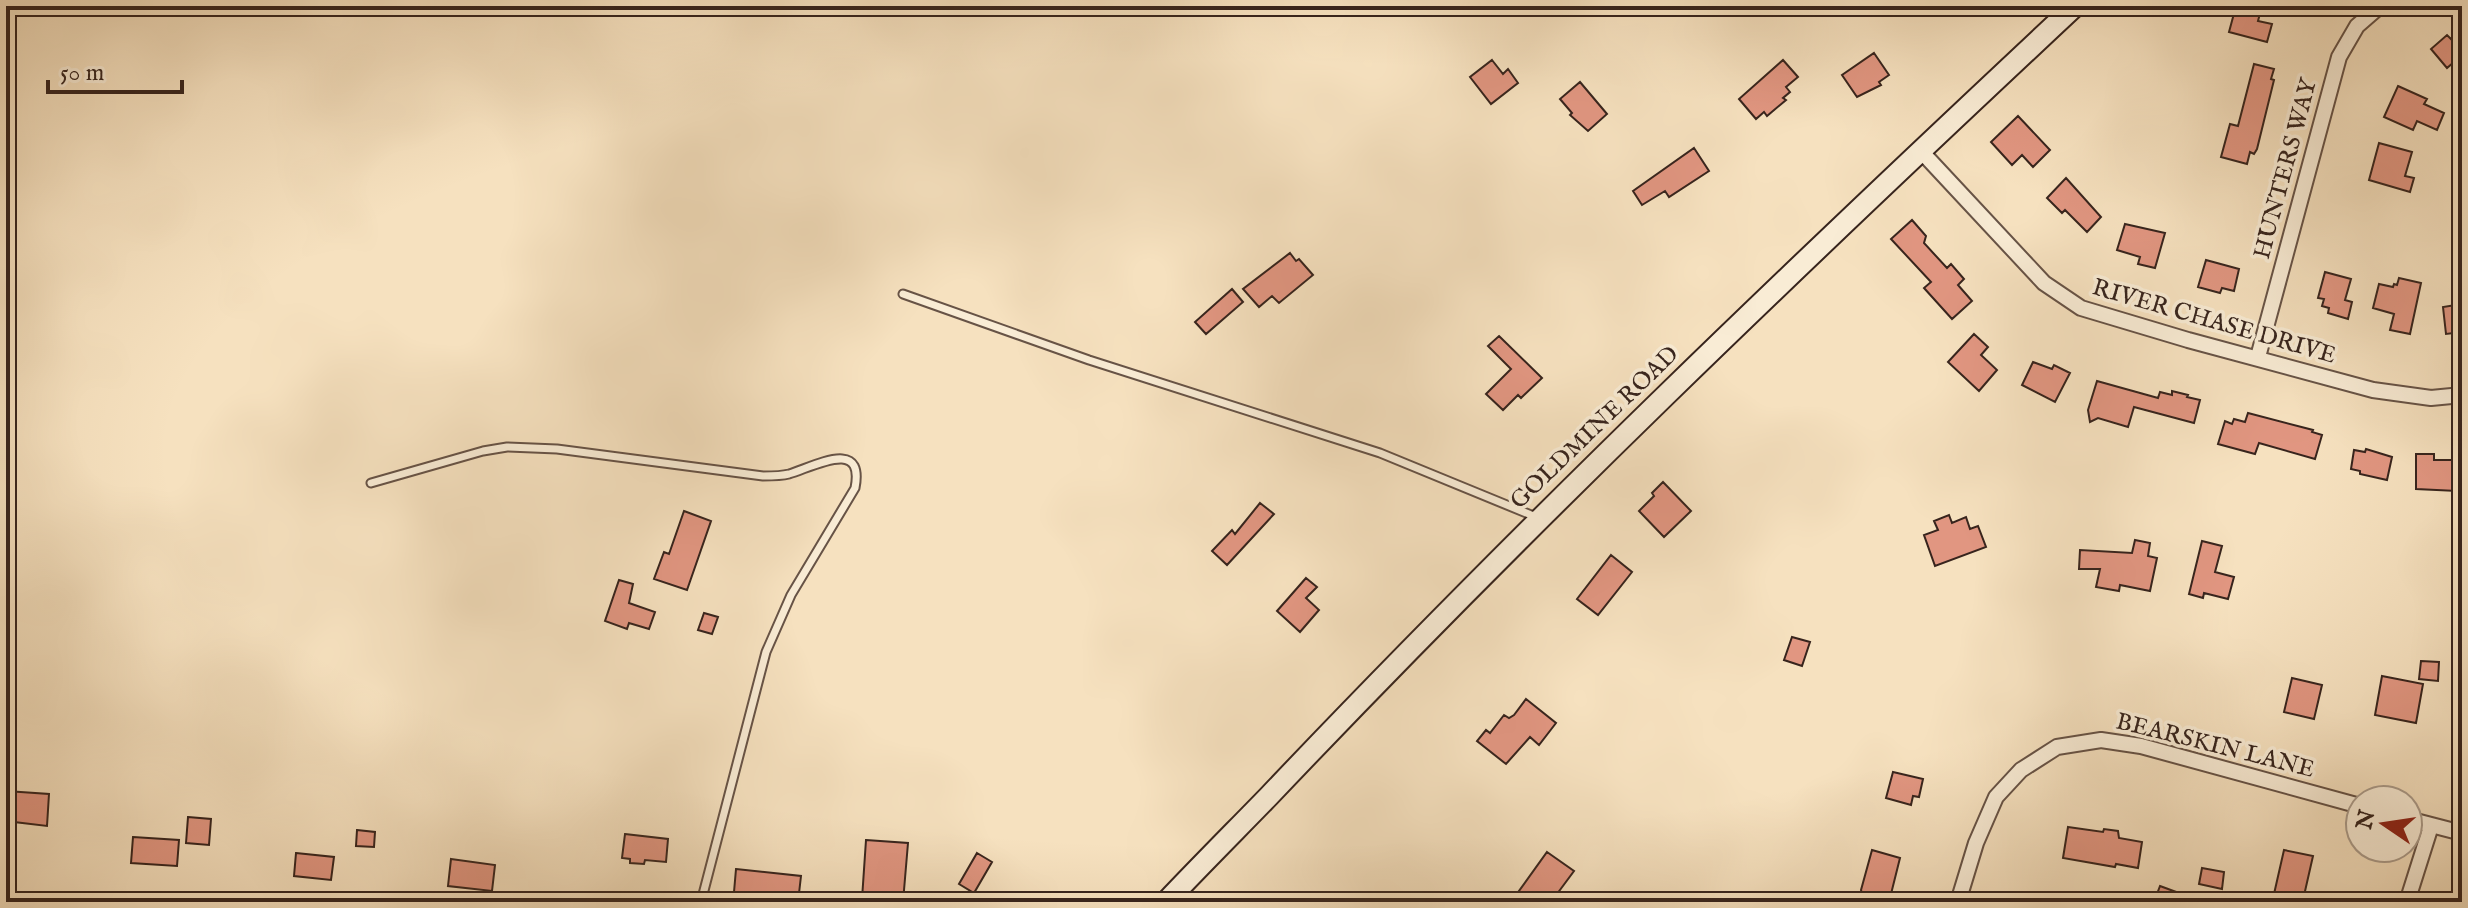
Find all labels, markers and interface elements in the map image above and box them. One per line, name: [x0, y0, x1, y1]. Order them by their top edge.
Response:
scale bar: [48, 44, 182, 94]
text: 50 m: [60, 58, 104, 89]
street label: HUNTERS WAY: [2247, 74, 2325, 263]
street label: RIVER CHASE DRIVE: [2089, 272, 2339, 372]
street label: GOLDMINE ROAD: [1504, 339, 1686, 517]
street label: BEARSKIN LANE: [2113, 706, 2317, 786]
north arrow: [2344, 784, 2424, 864]
text: N: [2350, 808, 2382, 833]

